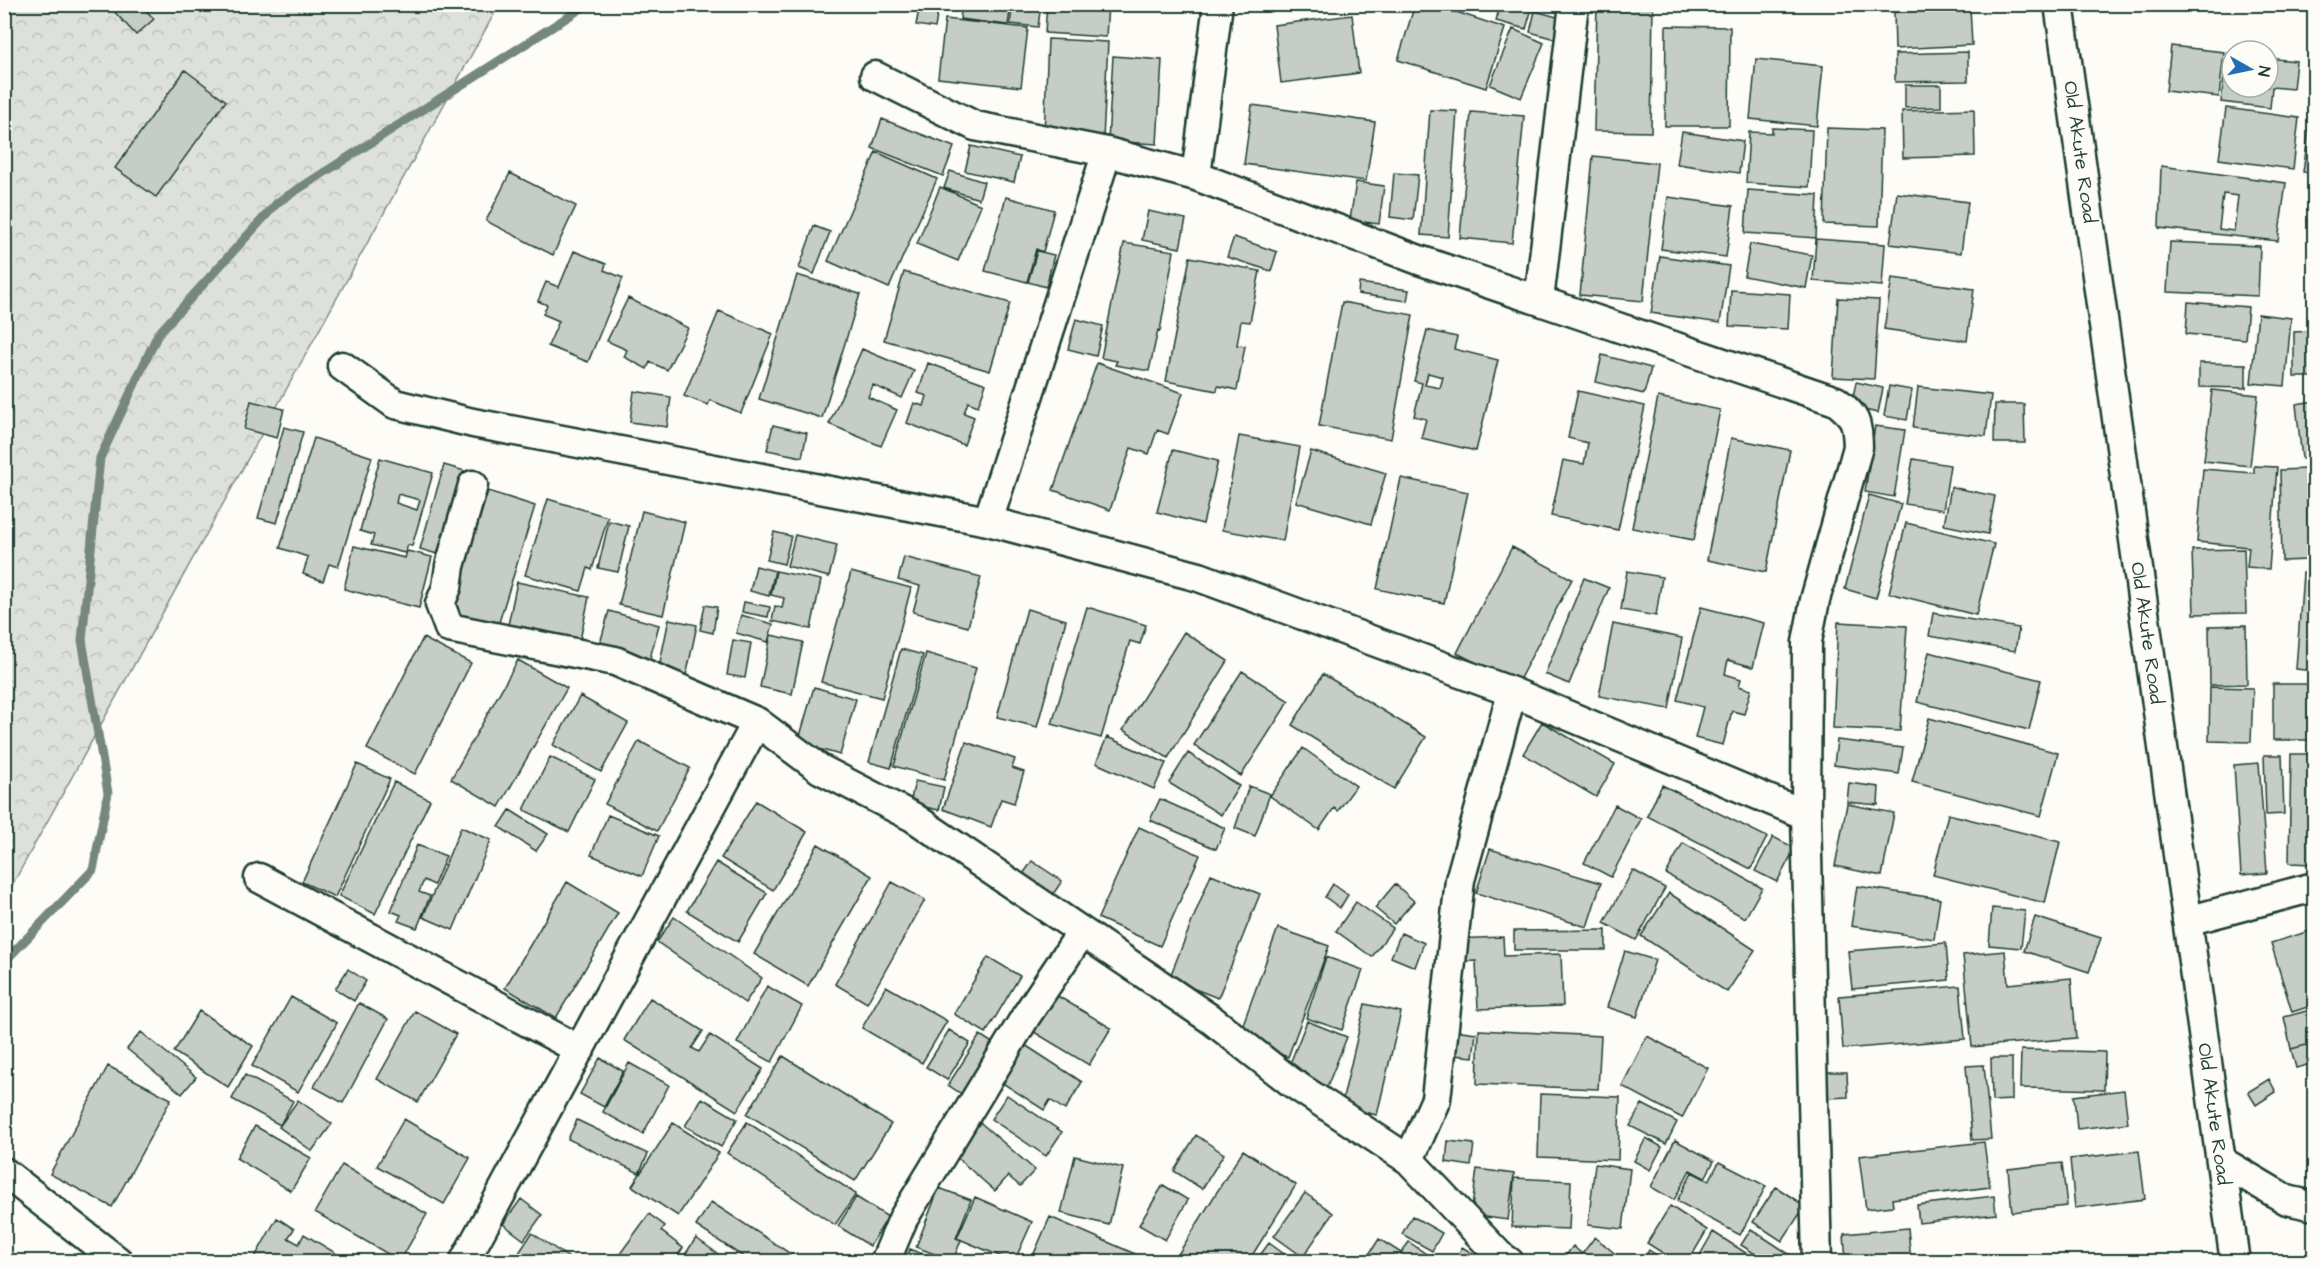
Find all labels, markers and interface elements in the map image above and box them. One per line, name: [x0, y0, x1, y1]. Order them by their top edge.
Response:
north arrow: [2220, 39, 2280, 99]
text: N: [2252, 65, 2275, 78]
street label: Old Akute Road: [2056, 79, 2104, 225]
street label: Old Akute Road: [2123, 560, 2171, 706]
street label: Old Akute Road: [2190, 1041, 2238, 1187]

